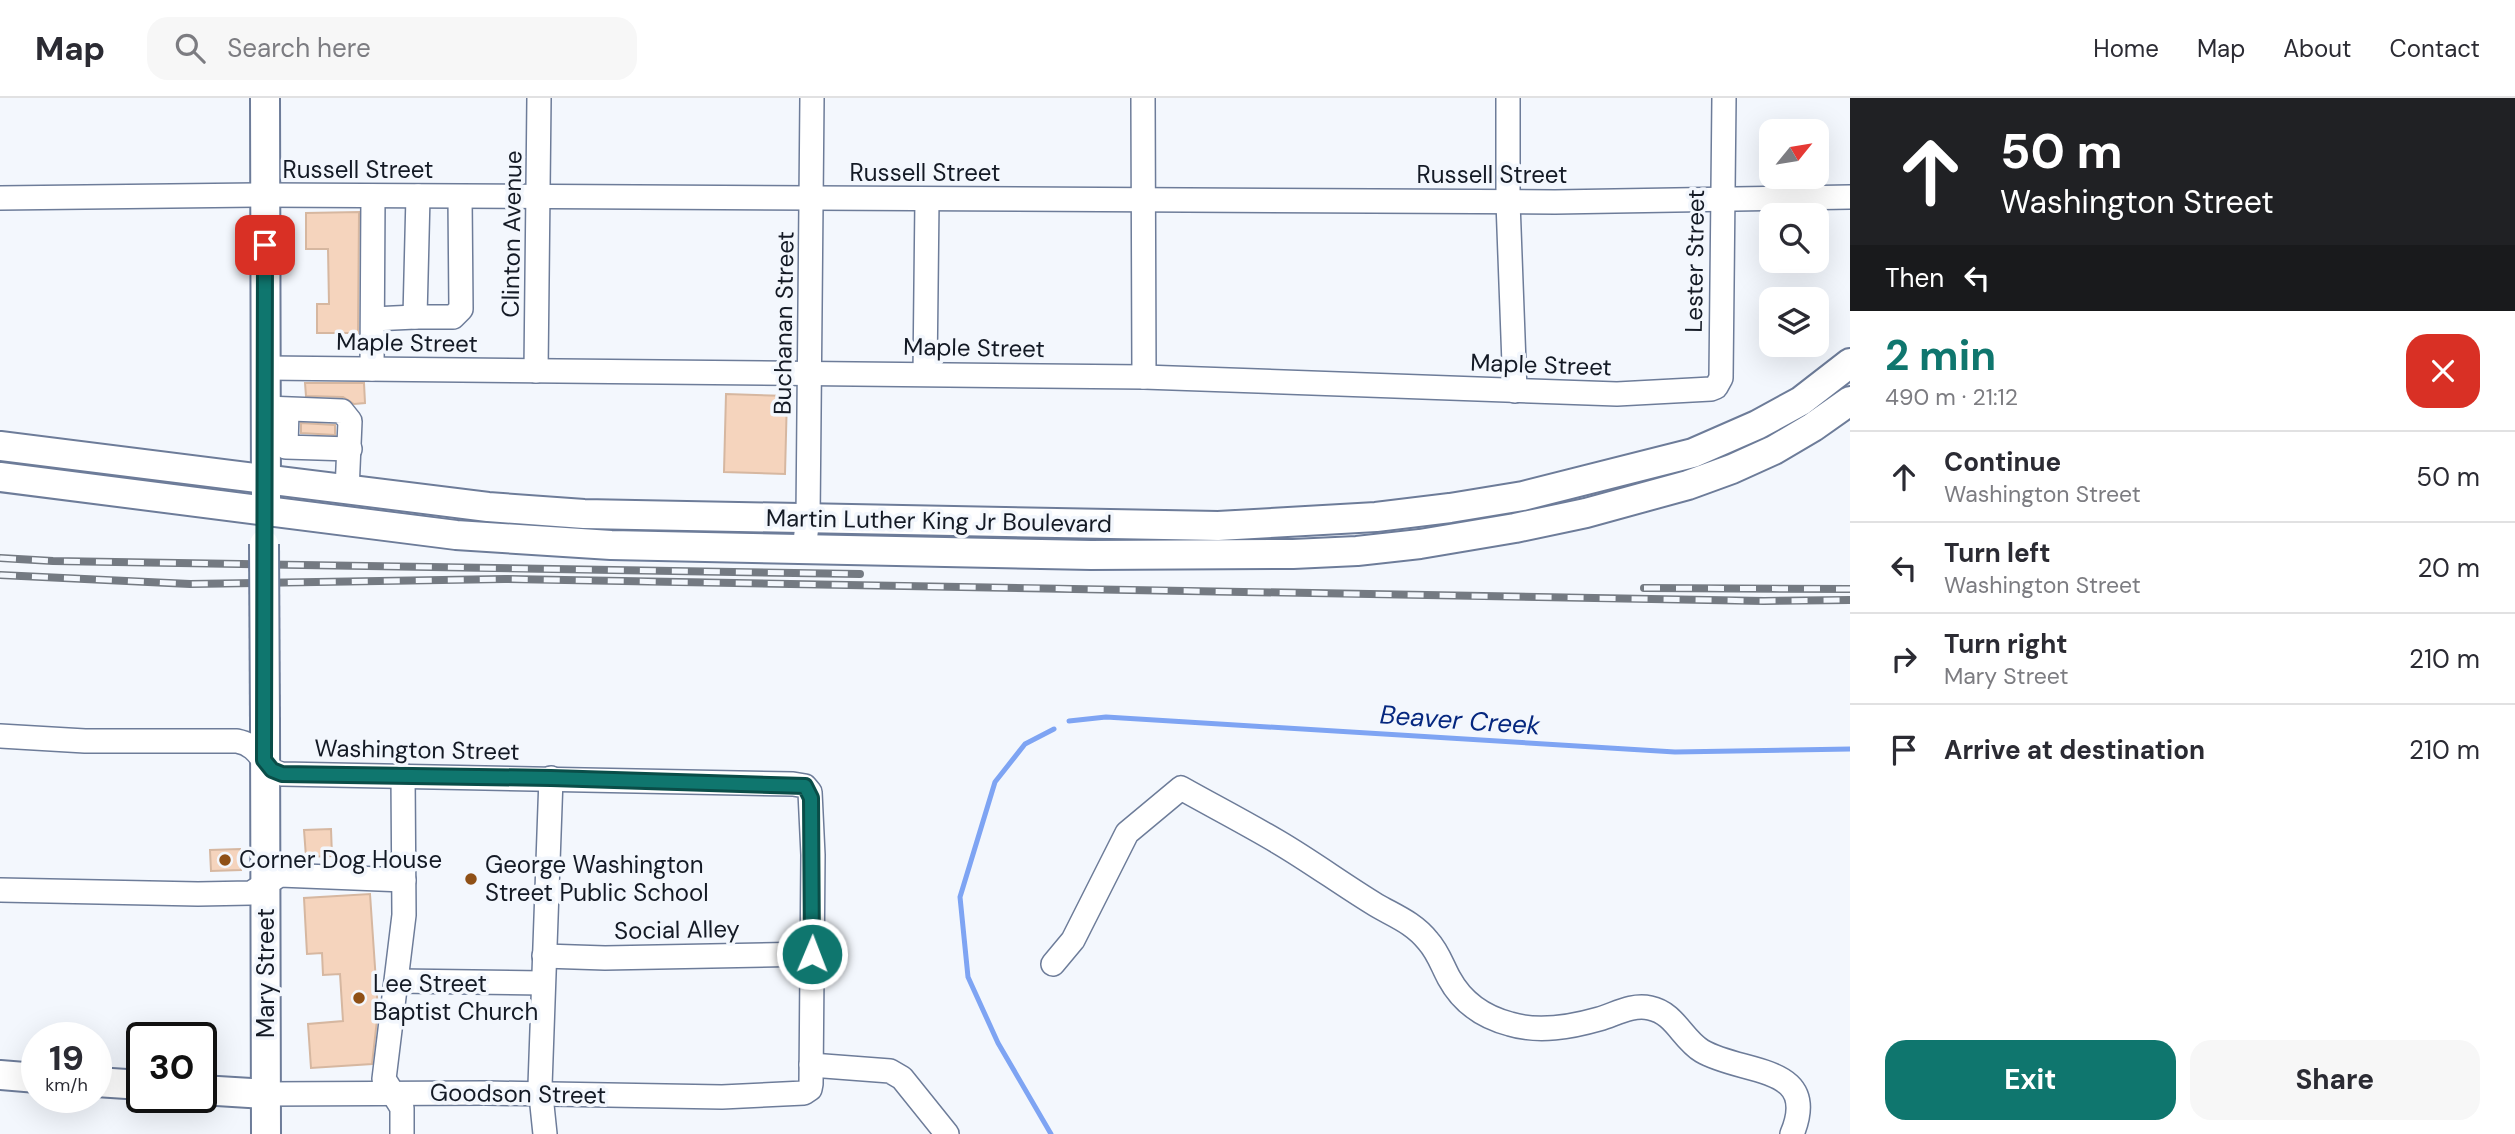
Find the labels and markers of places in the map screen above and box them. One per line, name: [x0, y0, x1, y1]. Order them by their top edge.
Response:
pin: [235, 215, 295, 275]
place label: Corner Dog House: [239, 844, 442, 875]
place label: George Washington Street Public School: [485, 849, 709, 908]
marker: Corner Dog House: [217, 852, 233, 868]
marker: George Washington Street Public School: [463, 871, 479, 887]
place label: Lee Street Baptist Church: [373, 968, 538, 1027]
marker: Lee Street Baptist Church: [351, 990, 367, 1006]

